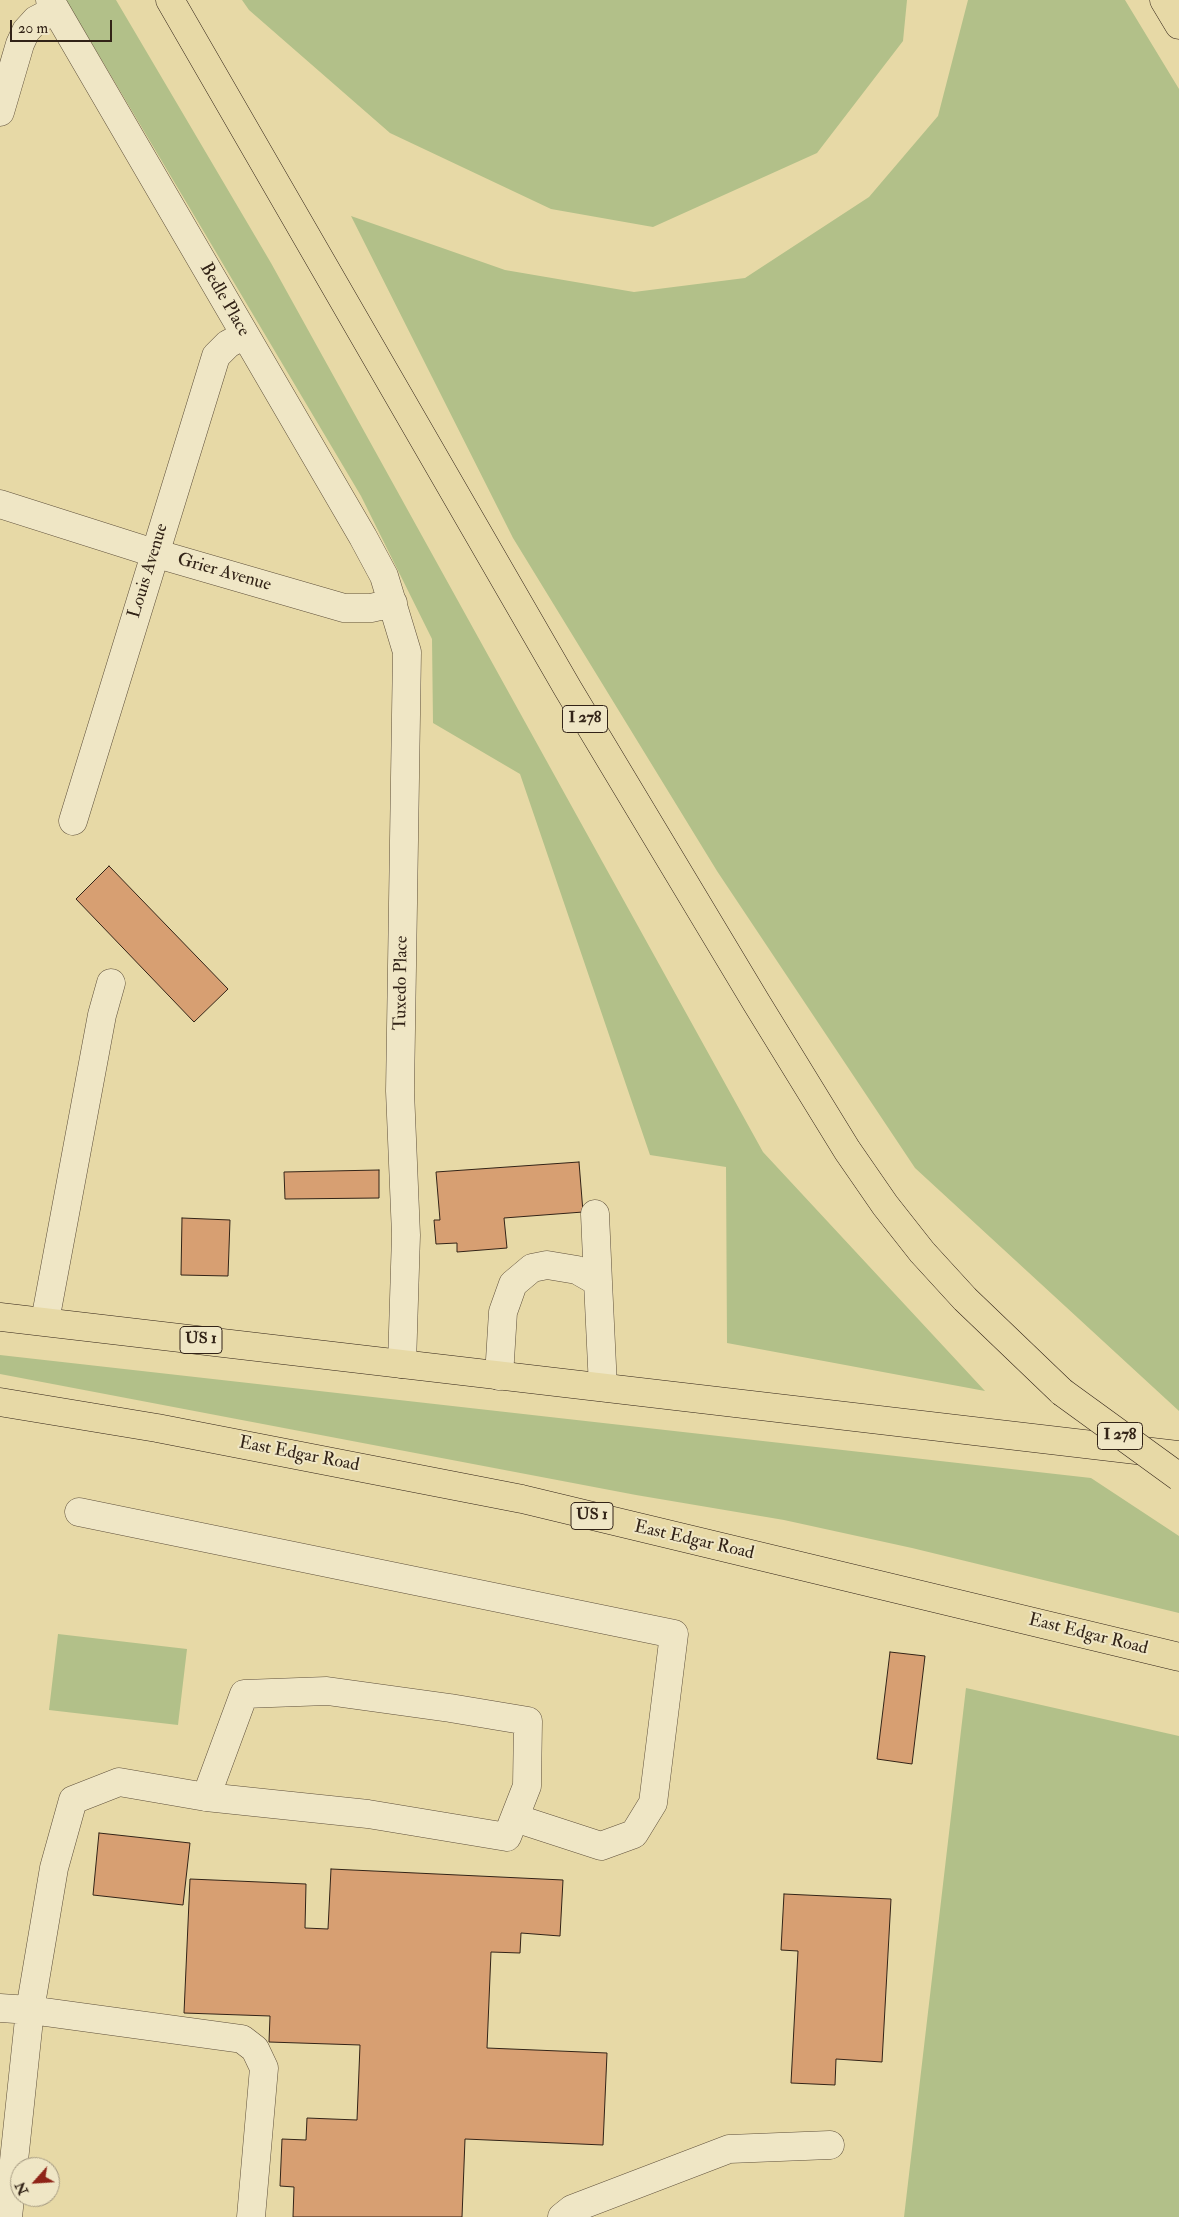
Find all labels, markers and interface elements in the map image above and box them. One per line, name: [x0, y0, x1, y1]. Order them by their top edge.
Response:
scale bar: [12, 10, 115, 42]
text: 20 m: [18, 19, 48, 38]
street label: Bedle Place: [194, 259, 254, 341]
street label: Louis Avenue: [124, 521, 174, 621]
street label: Grier Avenue: [175, 549, 273, 597]
road number: I 278: [562, 706, 608, 732]
street label: Tuxedo Place: [390, 935, 414, 1031]
road number: US 1: [180, 1326, 222, 1354]
road number: I 278: [1098, 1422, 1142, 1450]
street label: East Edgar Road: [237, 1433, 361, 1477]
road number: US 1: [571, 1502, 613, 1530]
street label: East Edgar Road: [632, 1517, 756, 1565]
street label: East Edgar Road: [1026, 1610, 1150, 1660]
north arrow: [10, 2157, 60, 2207]
text: N: [12, 2179, 32, 2198]

